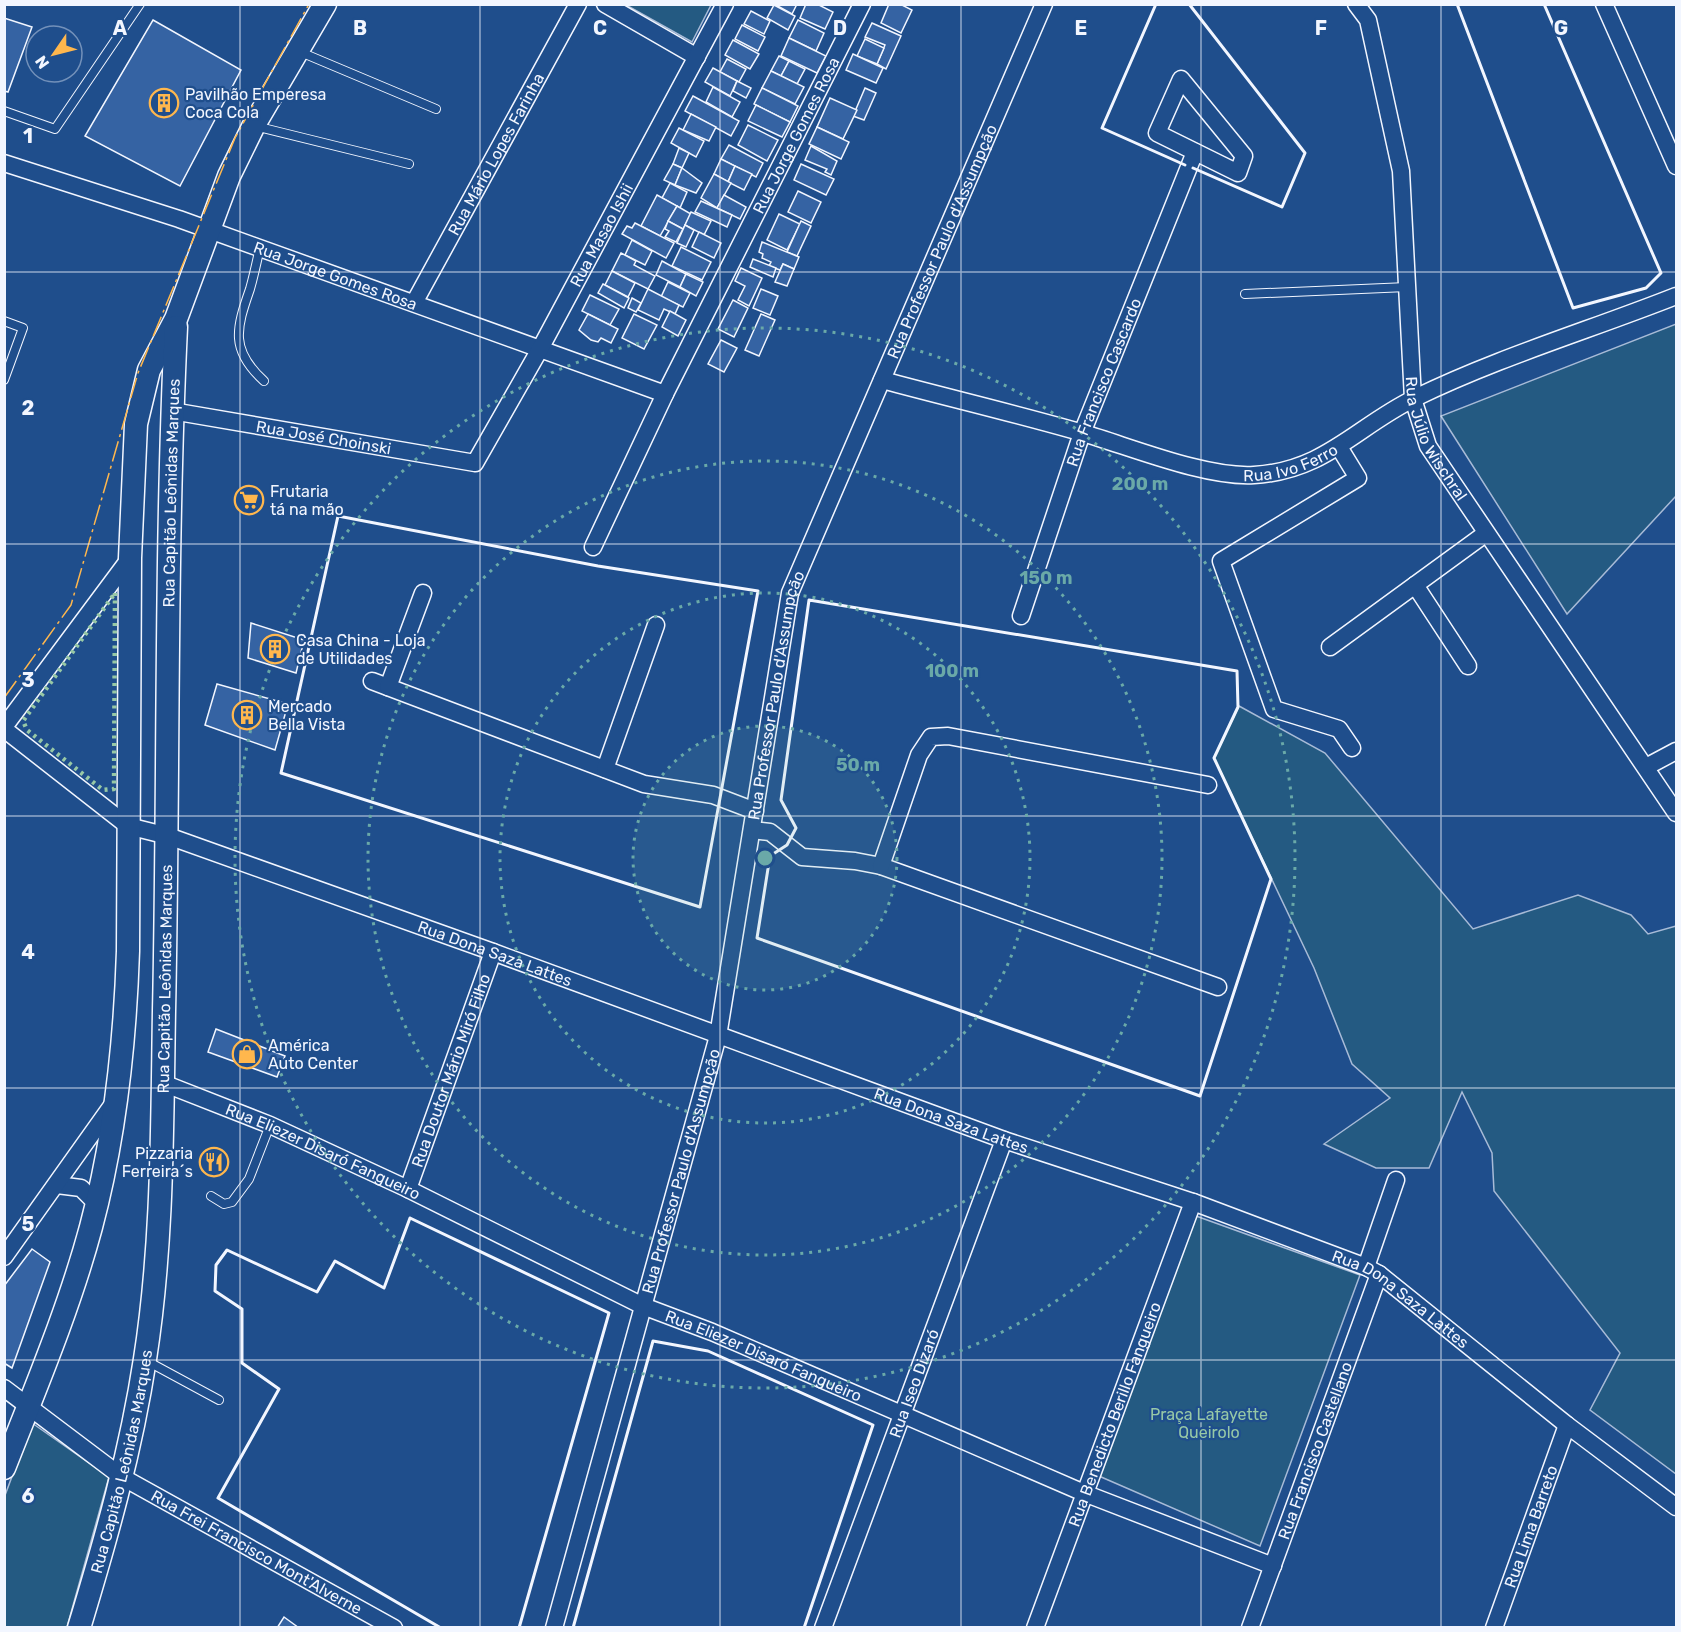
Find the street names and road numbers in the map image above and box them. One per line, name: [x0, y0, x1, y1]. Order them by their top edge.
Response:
street label: Rua Jorge Gomes Rosa: [748, 54, 843, 217]
street label: Rua Mário Lopes Farinha: [444, 70, 548, 238]
street label: Rua Professor Paulo d'Assumpção: [883, 121, 1000, 361]
street label: Rua Masao Ishii: [566, 180, 637, 290]
street label: Rua Jorge Gomes Rosa: [251, 237, 420, 314]
street label: Rua Francisco Cascardo: [1062, 295, 1145, 469]
street label: Rua Júlio Wischral: [1402, 376, 1471, 504]
street label: Rua Capitão Leônidas Marques: [159, 378, 183, 608]
street label: Rua José Choinski: [255, 416, 393, 458]
street label: Rua Ivo Ferro: [1243, 439, 1341, 485]
street label: Rua Professor Paulo d'Assumpção: [744, 568, 808, 821]
street label: Rua Capitão Leônidas Marques: [153, 865, 176, 1094]
street label: Rua Dona Saza Lattes: [415, 916, 575, 990]
street label: Rua Doutor Mário Miró Filho: [407, 971, 494, 1170]
street label: Rua Professor Paulo d'Assumpção: [638, 1047, 724, 1296]
street label: Rua Dona Saza Lattes: [872, 1084, 1031, 1157]
street label: Rua Eliezer Disaró Fangueiro: [223, 1099, 424, 1203]
street label: Rua Dona Saza Lattes: [1330, 1246, 1473, 1352]
street label: Rua Benedicto Berillo Fangueiro: [1064, 1299, 1165, 1529]
street label: Rua Eliezer Disaró Fangueiro: [663, 1306, 865, 1405]
street label: Rua Iseo Dizaró: [885, 1326, 943, 1440]
street label: Rua Capitão Leônidas Marques: [86, 1348, 156, 1575]
street label: Rua Francisco Castellano: [1274, 1359, 1356, 1542]
street label: Rua Lima Barreto: [1500, 1463, 1561, 1590]
street label: Rua Frei Francisco Mont'Alverne: [148, 1486, 366, 1618]

